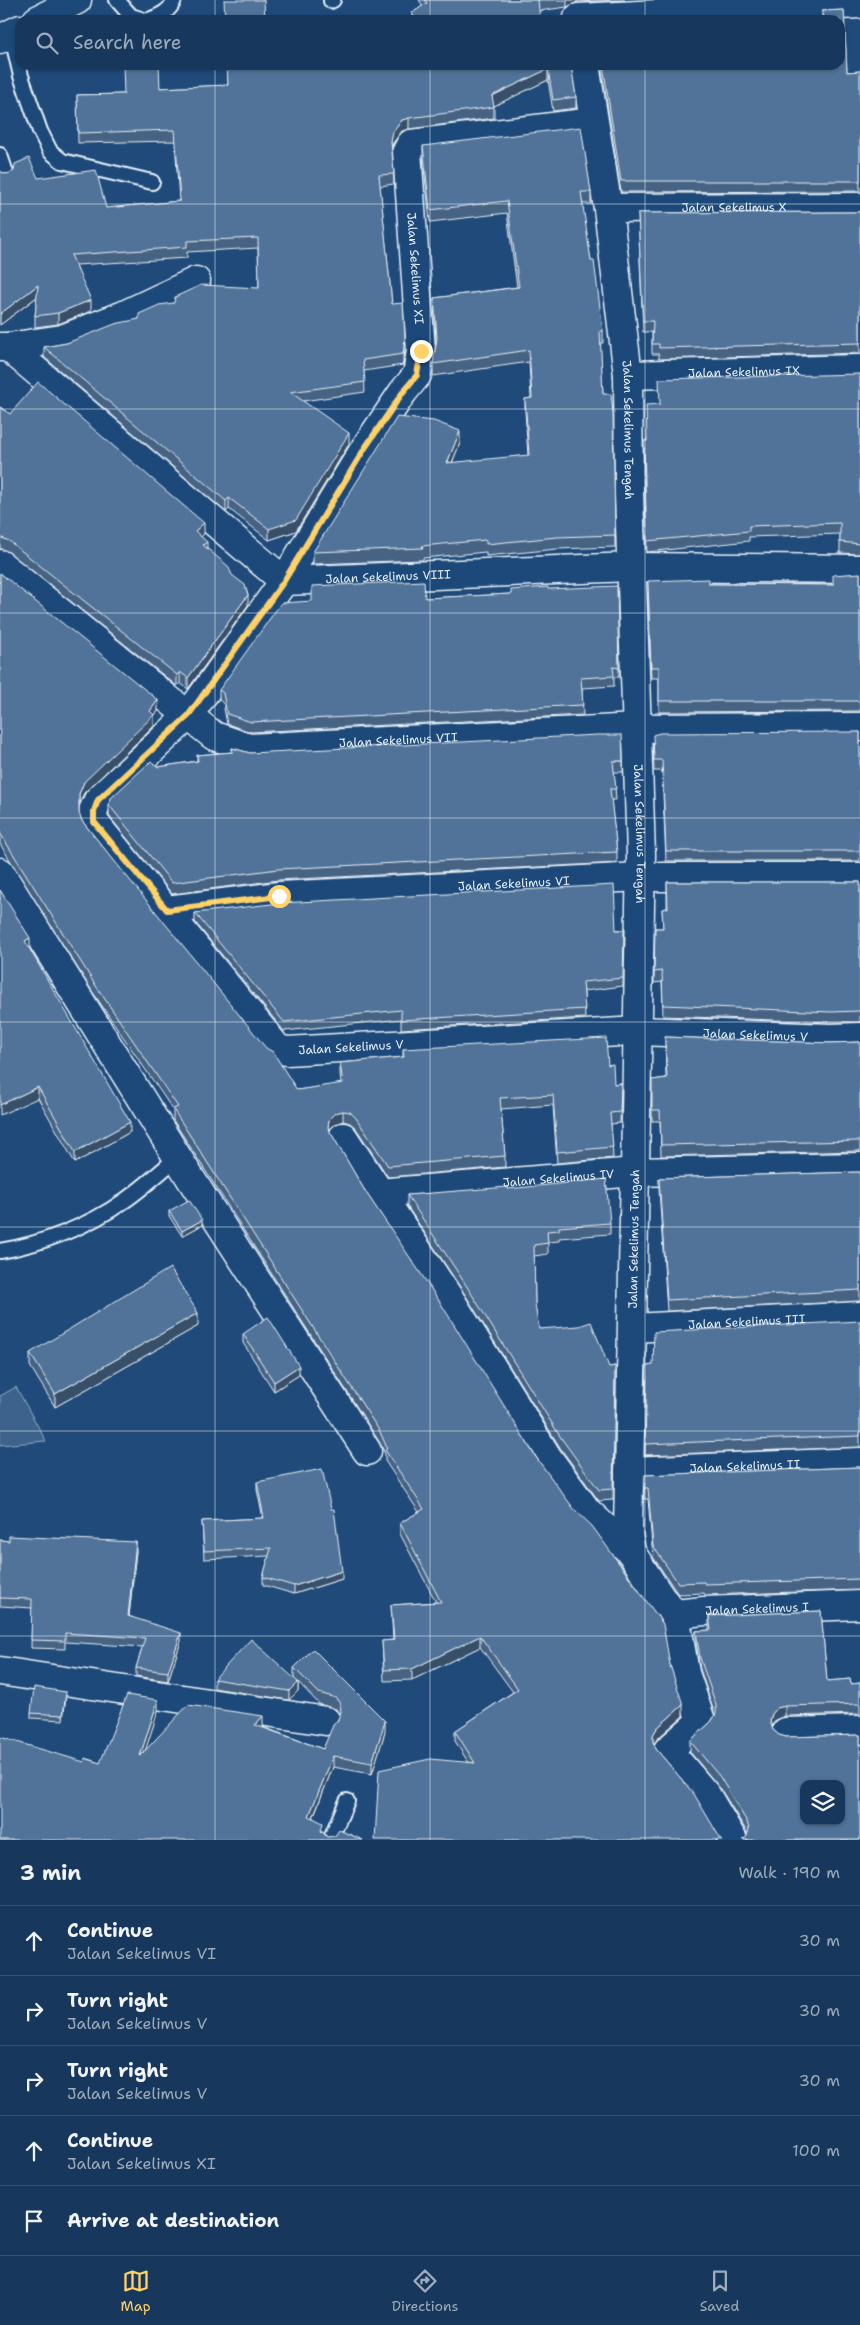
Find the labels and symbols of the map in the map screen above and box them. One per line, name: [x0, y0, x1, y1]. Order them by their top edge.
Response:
street label: Jalan Sekelimus X: [681, 199, 787, 216]
street label: Jalan Sekelimus XI: [403, 212, 427, 325]
route end: [410, 340, 433, 363]
street label: Jalan Sekelimus Tengah: [618, 359, 637, 500]
street label: Jalan Sekelimus IX: [688, 363, 800, 381]
street label: Jalan Sekelimus VIII: [325, 566, 452, 587]
street label: Jalan Sekelimus VII: [339, 729, 458, 751]
street label: Jalan Sekelimus Tengah: [630, 764, 649, 904]
street label: Jalan Sekelimus VI: [457, 873, 571, 895]
route start: [268, 885, 291, 908]
street label: Jalan Sekelimus V: [702, 1025, 808, 1045]
street label: Jalan Sekelimus V: [298, 1036, 404, 1058]
street label: Jalan Sekelimus IV: [502, 1166, 615, 1191]
street label: Jalan Sekelimus Tengah: [625, 1169, 643, 1309]
street label: Jalan Sekelimus III: [688, 1311, 806, 1333]
street label: Jalan Sekelimus II: [689, 1456, 801, 1477]
street label: Jalan Sekelimus I: [705, 1599, 810, 1619]

